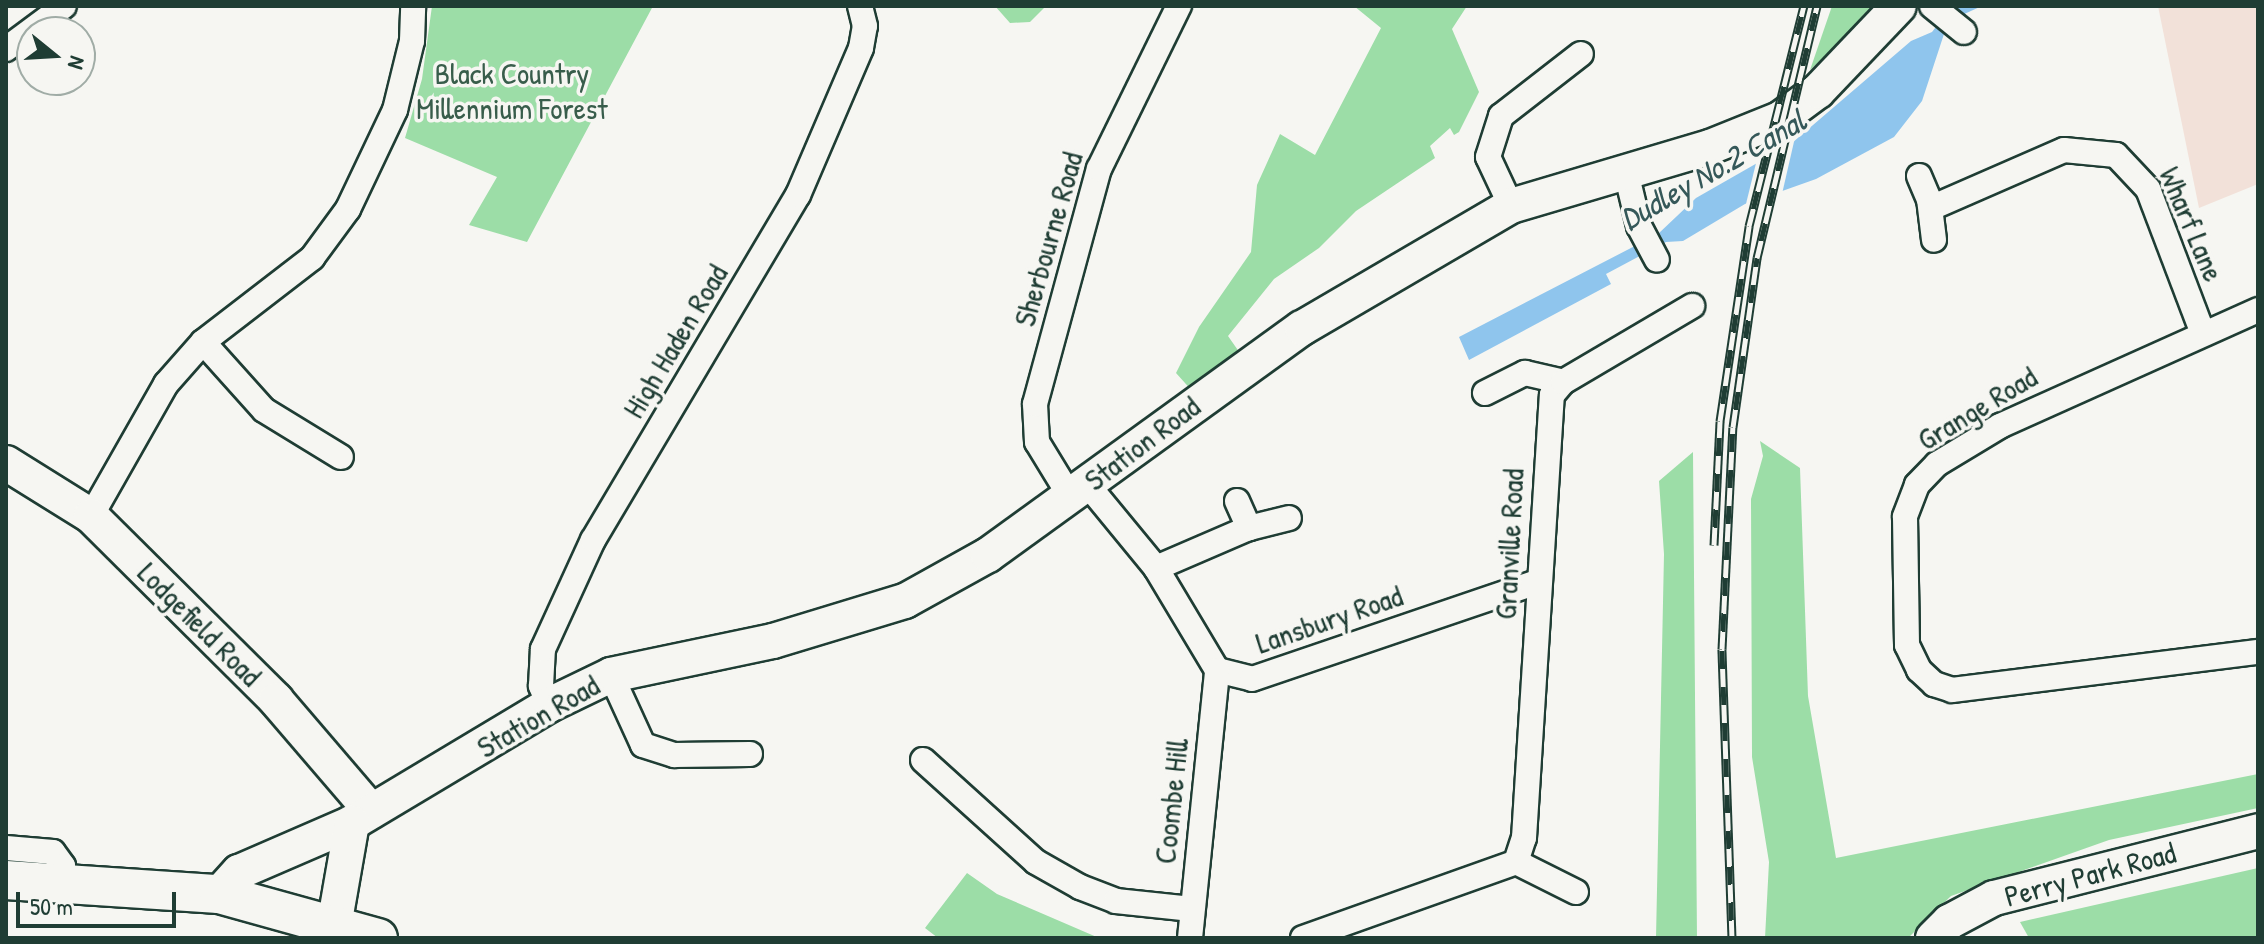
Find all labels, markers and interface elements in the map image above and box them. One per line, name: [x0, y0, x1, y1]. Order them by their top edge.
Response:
north arrow: [16, 16, 96, 96]
text: N: [61, 53, 93, 73]
park label: Black Country Millennium Forest: [416, 55, 608, 126]
water label: Dudley No.2 Canal: [1614, 102, 1812, 238]
street label: Sherbourne Road: [1006, 148, 1090, 330]
street label: Wharf Lane: [2152, 162, 2232, 286]
street label: High Haden Road: [615, 258, 735, 424]
street label: Grange Road: [1911, 358, 2043, 458]
street label: Station Road: [1077, 388, 1207, 498]
street label: Granville Road: [1487, 468, 1531, 620]
street label: Lodgefield Road: [131, 555, 269, 693]
street label: Lansbury Road: [1251, 577, 1407, 661]
street label: Station Road: [471, 667, 605, 765]
street label: Coombe Hill: [1147, 737, 1195, 865]
street label: Perry Park Road: [2001, 834, 2179, 914]
scale bar: [20, 876, 180, 926]
text: 50 m: [30, 890, 73, 922]

